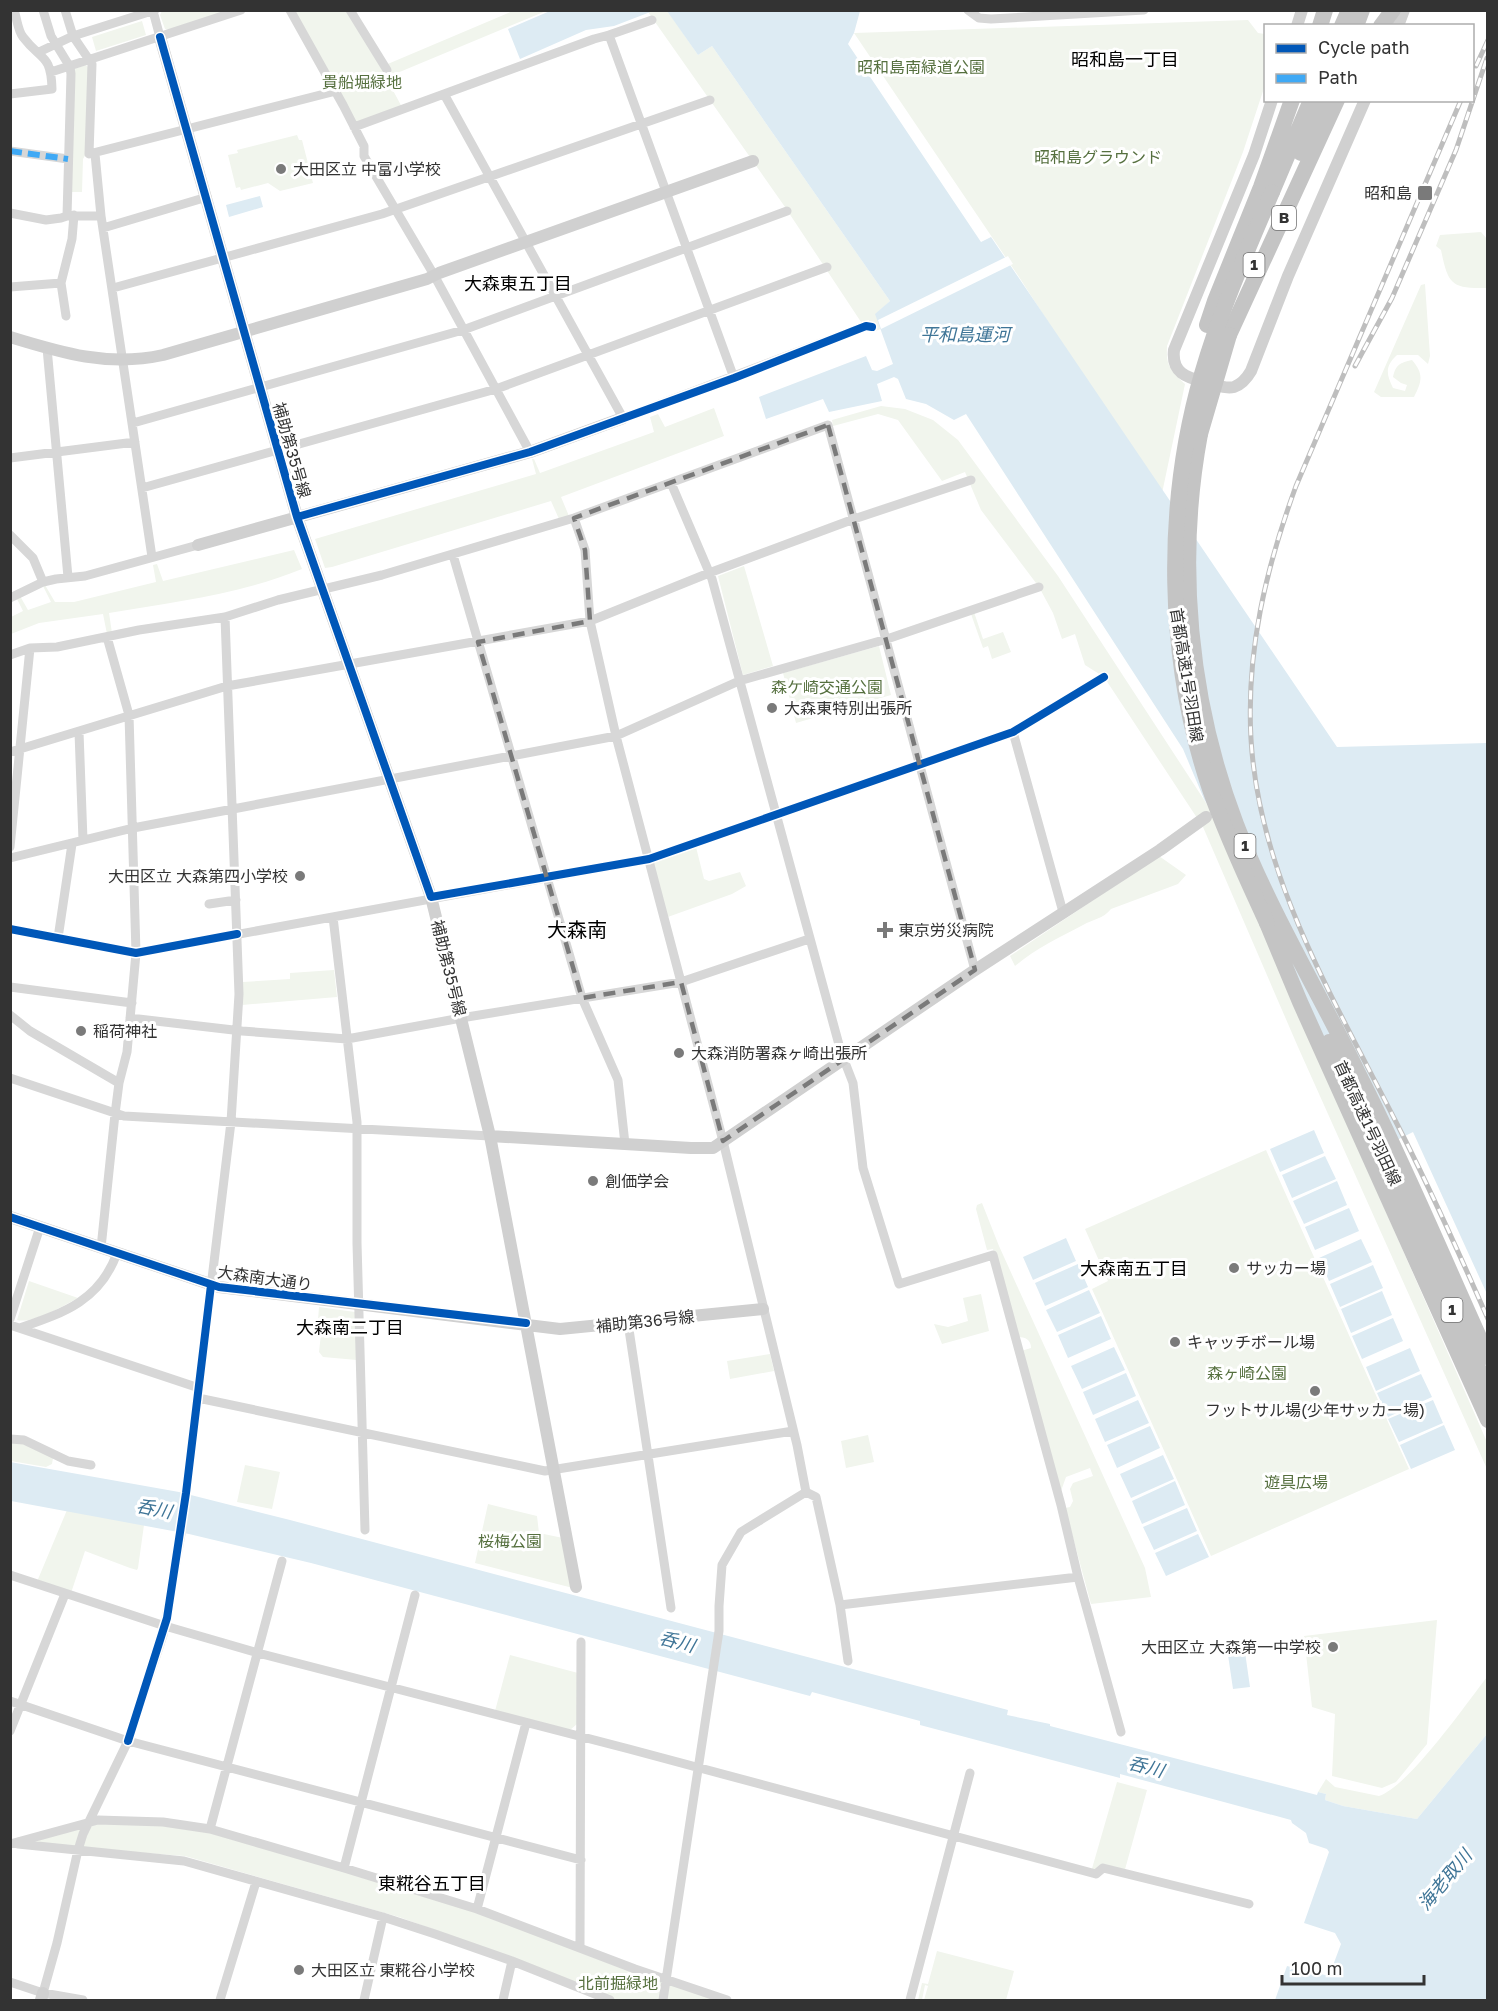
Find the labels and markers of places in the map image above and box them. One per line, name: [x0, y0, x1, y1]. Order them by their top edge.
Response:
place label: 大田区立 中富小学校: [293, 159, 441, 179]
marker: 大田区立 中富小学校: [274, 162, 288, 176]
place label: 昭和島: [1364, 183, 1412, 203]
marker: 昭和島: [1416, 184, 1434, 202]
place label: 大森東特別出張所: [784, 698, 912, 718]
marker: 大森東特別出張所: [765, 701, 779, 715]
place label: 大田区立 大森第四小学校: [108, 866, 288, 886]
marker: 大田区立 大森第四小学校: [293, 869, 307, 883]
place label: 東京労災病院: [898, 920, 994, 940]
marker: 東京労災病院: [876, 921, 894, 939]
place label: 稲荷神社: [93, 1021, 157, 1041]
marker: 稲荷神社: [74, 1024, 88, 1038]
place label: 大森消防署森ヶ崎出張所: [691, 1043, 867, 1063]
marker: 大森消防署森ヶ崎出張所: [672, 1046, 686, 1060]
place label: 創価学会: [605, 1171, 669, 1191]
marker: 創価学会: [586, 1174, 600, 1188]
place label: サッカー場: [1246, 1258, 1326, 1278]
marker: サッカー場: [1227, 1261, 1241, 1275]
place label: キャッチボール場: [1187, 1332, 1315, 1352]
marker: キャッチボール場: [1168, 1335, 1182, 1349]
marker: フットサル場(少年サッカー場): [1308, 1384, 1322, 1398]
place label: フットサル場(少年サッカー場): [1205, 1400, 1425, 1420]
place label: 大田区立 大森第一中学校: [1141, 1637, 1321, 1657]
marker: 大田区立 大森第一中学校: [1326, 1640, 1340, 1654]
place label: 大田区立 東糀谷小学校: [311, 1960, 475, 1980]
marker: 大田区立 東糀谷小学校: [292, 1963, 306, 1977]

